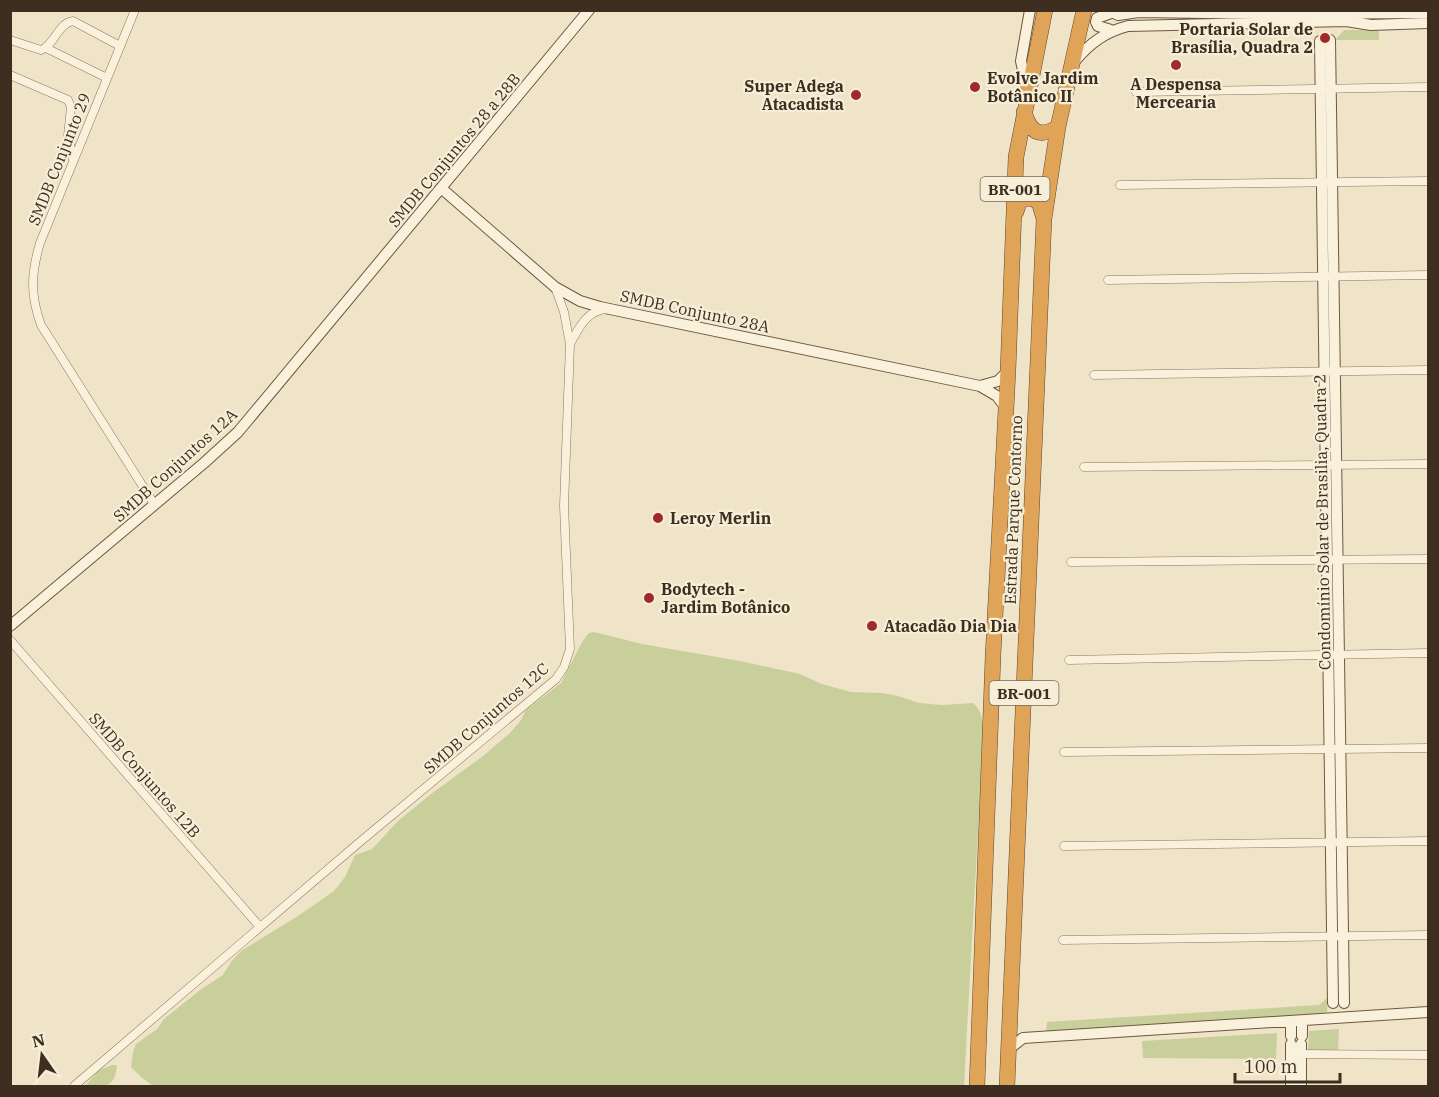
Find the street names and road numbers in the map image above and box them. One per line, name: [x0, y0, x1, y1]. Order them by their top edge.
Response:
street label: SMDB Conjuntos 28 a 28B: [384, 69, 524, 231]
street label: SMDB Conjunto 29: [23, 90, 95, 228]
road number: BR-001: [980, 177, 1050, 201]
street label: SMDB Conjunto 28A: [619, 285, 771, 337]
street label: Condomínio Solar de Brasilia, Quadra 2: [1309, 374, 1335, 670]
street label: SMDB Conjuntos 12A: [109, 404, 241, 526]
street label: Estrada Parque Contorno: [1000, 415, 1026, 605]
street label: SMDB Conjuntos 12C: [419, 658, 553, 778]
road number: BR-001: [990, 681, 1058, 705]
street label: SMDB Conjuntos 12B: [85, 708, 205, 842]

